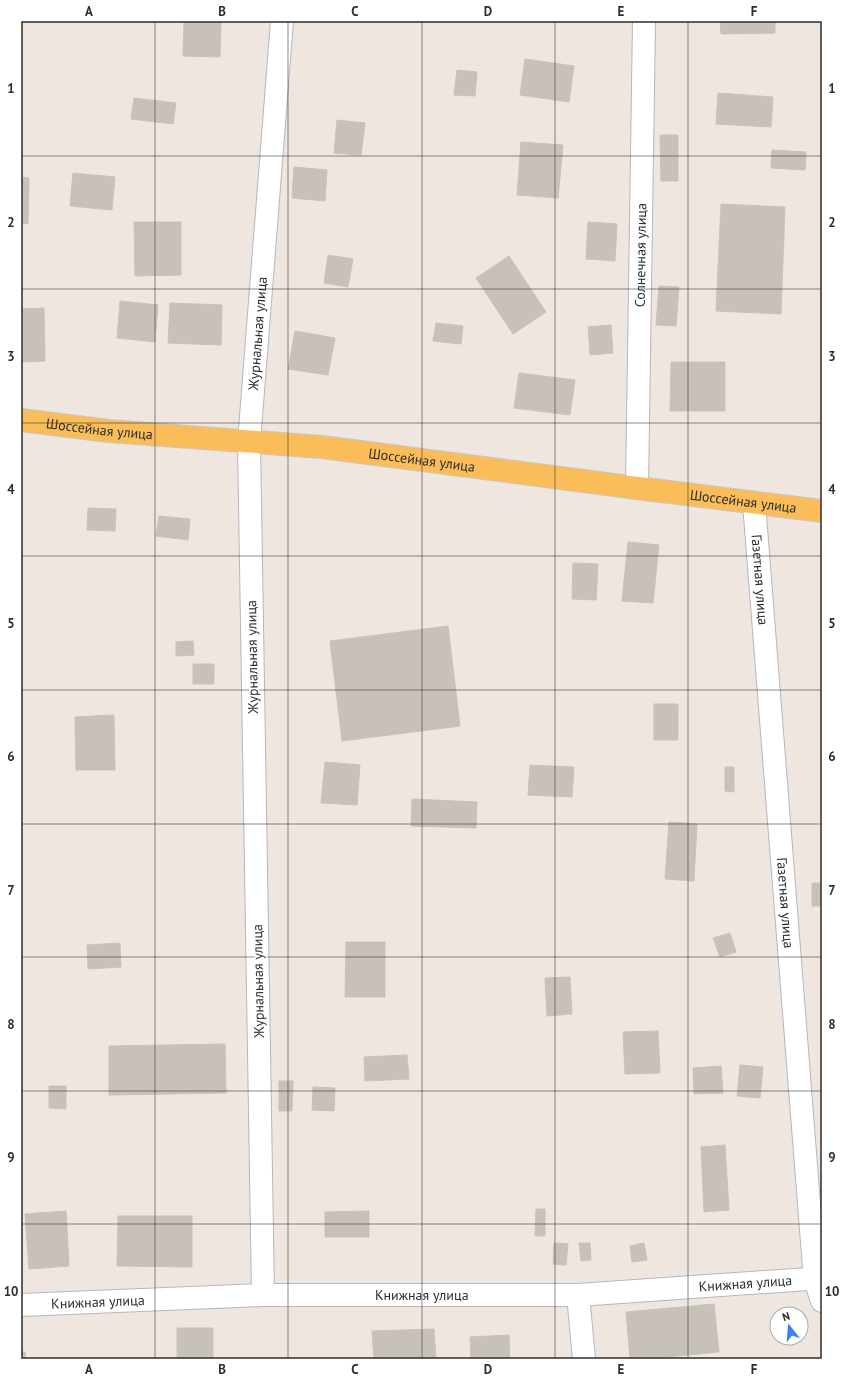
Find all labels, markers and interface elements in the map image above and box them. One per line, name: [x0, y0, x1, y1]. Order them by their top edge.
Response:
text: A: [85, 3, 93, 20]
text: B: [218, 3, 226, 20]
text: C: [351, 3, 359, 20]
text: D: [484, 3, 492, 20]
text: E: [618, 3, 625, 20]
text: F: [751, 3, 758, 20]
text: 1: [7, 80, 15, 97]
text: 1: [828, 80, 836, 97]
street label: Солнечная улица: [631, 203, 650, 307]
text: 2: [7, 214, 15, 231]
text: 2: [828, 214, 836, 231]
street label: Журнальная улица: [244, 276, 271, 392]
text: 3: [7, 348, 15, 365]
text: 3: [828, 348, 836, 365]
street label: Шоссейная улица: [45, 414, 153, 443]
street label: Шоссейная улица: [368, 444, 476, 476]
text: 4: [7, 481, 15, 498]
text: 4: [828, 481, 836, 498]
street label: Шоссейная улица: [689, 486, 798, 517]
street label: Газетная улица: [747, 534, 773, 626]
street label: Журнальная улица: [242, 600, 262, 715]
text: 5: [7, 615, 15, 632]
text: 5: [828, 615, 836, 632]
text: 6: [7, 748, 15, 765]
text: 6: [828, 748, 836, 765]
street label: Газетная улица: [773, 857, 798, 949]
text: 7: [7, 882, 15, 899]
text: 7: [828, 882, 836, 899]
street label: Журнальная улица: [248, 924, 268, 1039]
text: 8: [7, 1016, 15, 1033]
text: 8: [828, 1016, 836, 1033]
text: 9: [7, 1149, 15, 1166]
text: 9: [828, 1149, 836, 1166]
street label: Книжная улица: [698, 1271, 793, 1296]
text: 10: [4, 1283, 18, 1300]
text: 10: [825, 1283, 839, 1300]
street label: Книжная улица: [375, 1286, 469, 1304]
street label: Книжная улица: [51, 1291, 145, 1313]
north arrow: [769, 1306, 809, 1346]
text: N: [781, 1309, 792, 1324]
text: A: [85, 1361, 93, 1378]
text: B: [218, 1361, 226, 1378]
text: C: [351, 1361, 359, 1378]
text: D: [484, 1361, 492, 1378]
text: E: [618, 1361, 625, 1378]
text: F: [751, 1361, 758, 1378]

